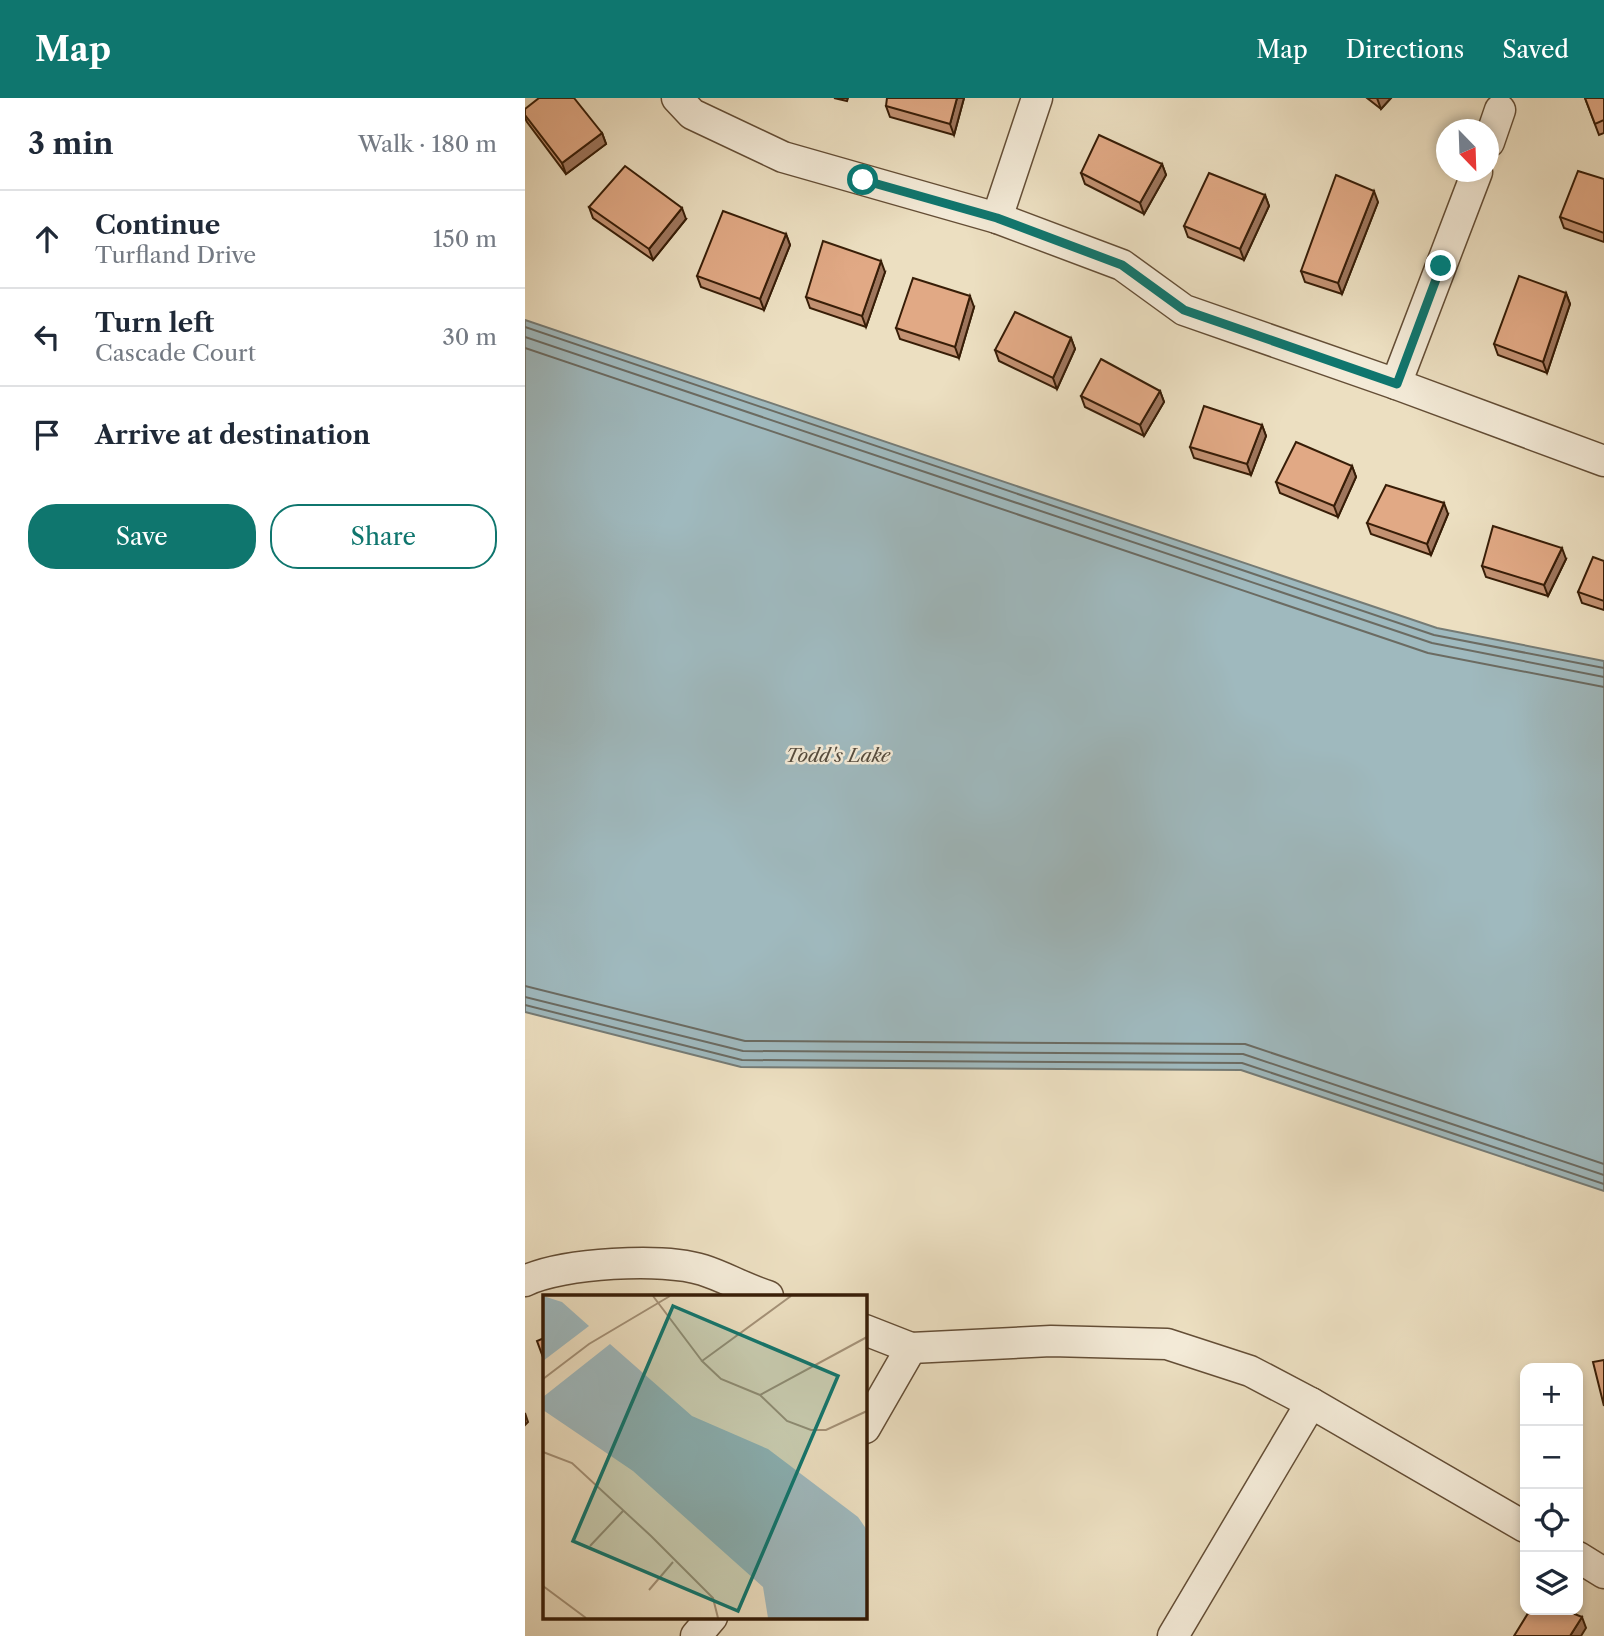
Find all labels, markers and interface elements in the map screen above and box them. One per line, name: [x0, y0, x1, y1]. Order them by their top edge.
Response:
text: Map: [35, 29, 111, 70]
text: Map: [1256, 35, 1308, 64]
text: Directions: [1346, 35, 1464, 64]
text: Saved: [1502, 35, 1569, 64]
north arrow: [1436, 119, 1499, 182]
text: 3 min: [28, 125, 114, 162]
text: Walk · 180 m: [358, 130, 497, 158]
route start: [847, 164, 878, 195]
text: Continue: [95, 209, 220, 241]
icon: ahead: [28, 220, 66, 258]
text: 150 m: [433, 225, 497, 253]
text: Turfland Drive: [95, 241, 256, 269]
route end: [1425, 250, 1456, 281]
text: Turn left: [95, 307, 214, 339]
icon: left: [28, 318, 66, 356]
text: 30 m: [442, 323, 497, 351]
text: Cascade Court: [95, 339, 256, 367]
icon: arrive: [28, 416, 66, 454]
text: Arrive at destination: [95, 419, 370, 451]
button: Save: [28, 504, 256, 569]
button: Share: [270, 504, 497, 569]
water label: Todd's Lake: [786, 744, 891, 767]
inset map: [543, 1295, 866, 1618]
map controls: [1520, 1363, 1583, 1615]
button: +: [1520, 1363, 1583, 1426]
button: −: [1520, 1426, 1583, 1489]
button: locate: [1520, 1489, 1583, 1552]
button: layers: [1520, 1552, 1583, 1615]

